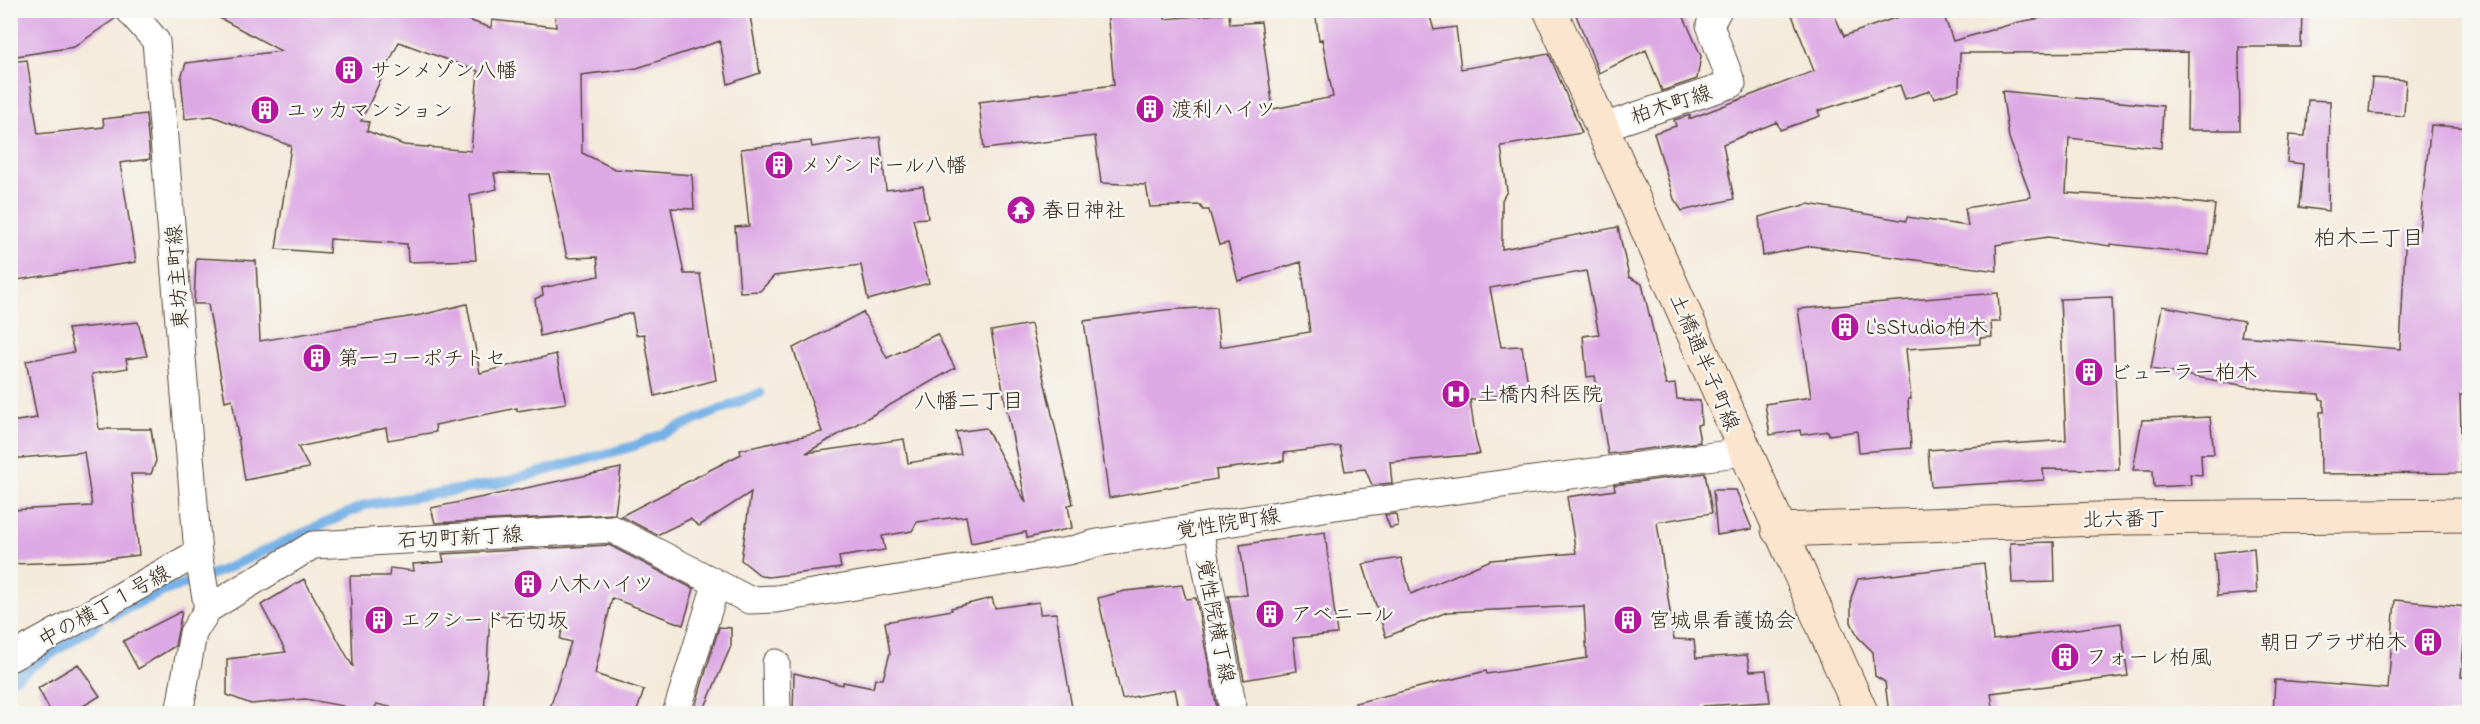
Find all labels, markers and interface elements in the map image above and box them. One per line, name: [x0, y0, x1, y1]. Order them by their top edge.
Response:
building icon: サンメゾン八幡: [333, 54, 365, 86]
place label: サンメゾン八幡: [370, 57, 517, 87]
street label: 柏木町線: [1627, 79, 1716, 133]
building icon: 渡利ハイツ: [1134, 93, 1166, 125]
building icon: ユッカマンション: [249, 94, 281, 126]
place label: 渡利ハイツ: [1171, 96, 1276, 126]
place label: ユッカマンション: [286, 97, 453, 127]
building icon: メゾンドール八幡: [763, 149, 795, 181]
place label: メゾンドール八幡: [800, 152, 967, 182]
temple icon: 春日神社: [1005, 194, 1037, 226]
place label: 春日神社: [1042, 197, 1126, 227]
street label: 東坊主町線: [160, 223, 198, 330]
district label: 柏木二丁目: [2314, 224, 2424, 256]
street label: 土橋通半子町線: [1661, 289, 1746, 436]
building icon: L'sStudio柏木: [1829, 311, 1861, 343]
place label: L'sStudio柏木: [1866, 314, 1988, 344]
building icon: 第一コーポチトセ: [301, 342, 333, 374]
place label: 第一コーポチトセ: [338, 345, 506, 375]
building icon: ビューラー柏木: [2073, 356, 2105, 388]
place label: ビューラー柏木: [2110, 359, 2257, 389]
hospital icon: 土橋内科医院: [1440, 378, 1472, 410]
place label: 土橋内科医院: [1477, 381, 1603, 411]
district label: 八幡二丁目: [914, 387, 1024, 419]
street label: 覚性院町線: [1174, 502, 1283, 548]
street label: 北六番丁: [2082, 505, 2166, 537]
street label: 石切町新丁線: [396, 521, 524, 557]
street label: 覚性院横丁線: [1187, 557, 1241, 686]
street label: 中の横丁１号線: [33, 559, 177, 657]
building icon: 八木ハイツ: [512, 568, 544, 600]
place label: 八木ハイツ: [549, 571, 654, 601]
building icon: アベニール: [1254, 598, 1286, 630]
place label: アベニール: [1291, 601, 1394, 631]
building icon: エクシード石切坂: [363, 604, 395, 636]
building icon: 宮城県看護協会: [1612, 604, 1644, 636]
place label: エクシード石切坂: [400, 607, 568, 637]
place label: 宮城県看護協会: [1649, 607, 1796, 637]
building icon: 朝日プラザ柏木: [2412, 626, 2444, 658]
place label: 朝日プラザ柏木: [2260, 629, 2407, 659]
building icon: フォーレ柏風: [2049, 641, 2081, 673]
place label: フォーレ柏風: [2086, 644, 2211, 674]

